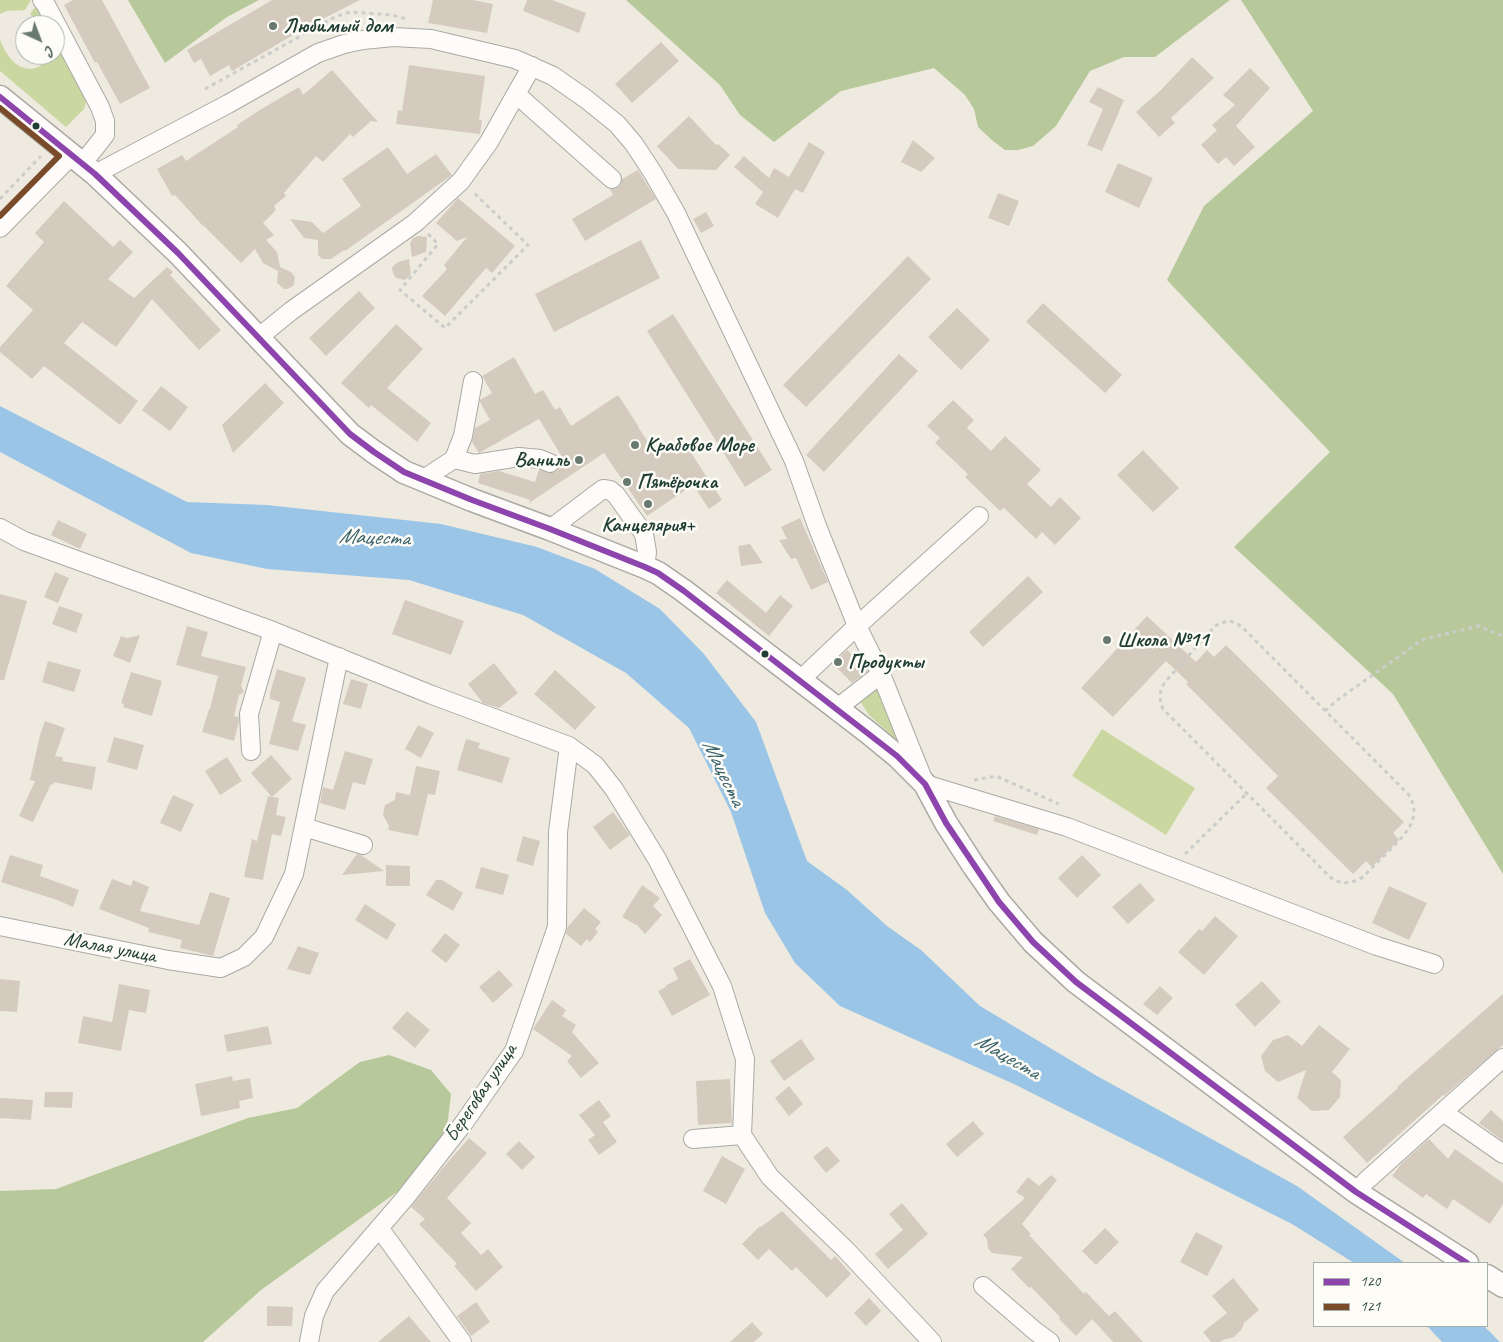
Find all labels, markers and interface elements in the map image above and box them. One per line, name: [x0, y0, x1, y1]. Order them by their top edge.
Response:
place label: Любимый дом: [283, 13, 393, 39]
north arrow: [15, 15, 65, 65]
marker: Любимый дом: [267, 20, 279, 32]
text: С: [42, 42, 58, 59]
unlabelled marker: [31, 121, 41, 131]
place label: Крабовое Море: [645, 432, 754, 458]
marker: Крабовое Море: [629, 439, 641, 451]
place label: Ваниль: [514, 447, 569, 473]
marker: Ваниль: [573, 454, 585, 466]
place label: Пятёрочка: [637, 469, 717, 495]
marker: Пятёрочка: [621, 476, 633, 488]
marker: Канцелярия+: [642, 498, 654, 510]
place label: Канцелярия+: [601, 512, 695, 538]
water label: Мацеста: [338, 524, 410, 552]
place label: Школа №11: [1117, 627, 1208, 653]
marker: Школа №11: [1101, 634, 1113, 646]
unlabelled marker: [760, 649, 770, 659]
place label: Продукты: [848, 649, 924, 675]
marker: Продукты: [832, 656, 844, 668]
water label: Мацеста: [696, 735, 750, 811]
street label: Малая улица: [62, 927, 158, 969]
water label: Мацеста: [970, 1028, 1044, 1086]
street label: Береговая улица: [439, 1039, 523, 1147]
legend: [1313, 1262, 1488, 1327]
text: 120: [1360, 1272, 1380, 1291]
text: 121: [1360, 1297, 1380, 1316]

